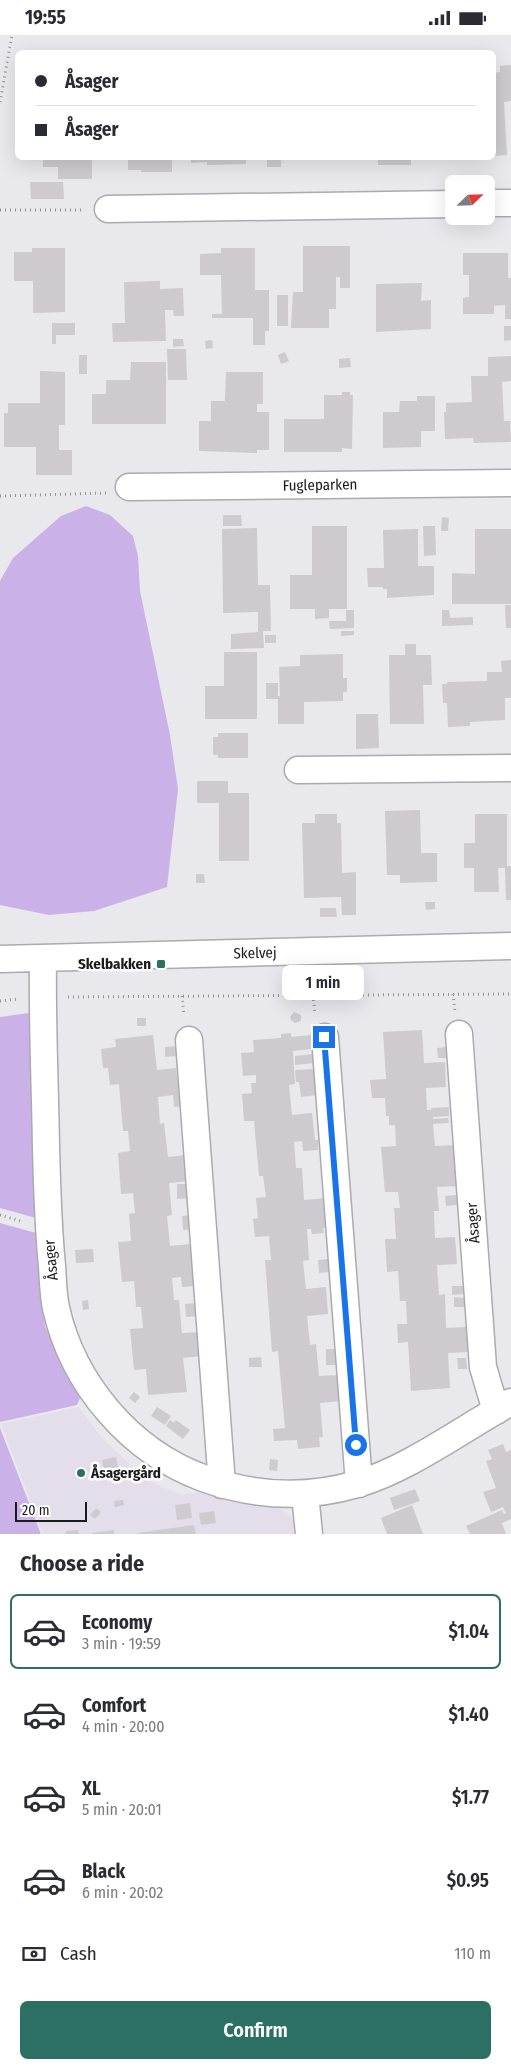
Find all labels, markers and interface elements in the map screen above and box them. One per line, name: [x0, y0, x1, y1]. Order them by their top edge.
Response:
text: 19:55: [25, 6, 66, 29]
text: Åsager: [65, 70, 118, 93]
text: Åsager: [65, 118, 118, 141]
north arrow: [445, 175, 495, 225]
map controls: [445, 175, 495, 225]
street label: Fugleparken: [282, 475, 358, 495]
street label: Skelvej: [233, 944, 277, 962]
place label: Skelbakken: [78, 955, 151, 973]
marker: Skelbakken: [155, 958, 167, 970]
callout: 1 min: [283, 965, 365, 999]
text: 1 min: [306, 973, 340, 992]
route end: [313, 1026, 335, 1048]
street label: Åsager: [463, 1201, 483, 1244]
street label: Åsager: [40, 1238, 62, 1281]
route start: [345, 1434, 367, 1456]
place label: Åsagergård: [90, 1464, 161, 1482]
marker: Åsagergård: [75, 1467, 87, 1479]
scale bar: [15, 1499, 88, 1522]
text: 20 m: [22, 1502, 50, 1519]
text: Choose a ride: [20, 1550, 144, 1577]
icon: car: [22, 1609, 67, 1654]
text: Economy: [82, 1611, 152, 1634]
text: $1.04: [448, 1620, 489, 1643]
text: 3 min · 19:59: [82, 1634, 161, 1653]
icon: car: [22, 1692, 67, 1737]
text: Comfort: [82, 1694, 146, 1717]
text: $1.40: [449, 1703, 489, 1726]
text: 4 min · 20:00: [82, 1717, 165, 1736]
icon: car: [22, 1775, 67, 1820]
text: XL: [82, 1777, 101, 1800]
text: $1.77: [452, 1786, 489, 1809]
text: 5 min · 20:01: [82, 1800, 162, 1819]
icon: car: [22, 1858, 67, 1903]
text: Black: [82, 1860, 125, 1883]
text: $0.95: [447, 1869, 489, 1892]
text: 6 min · 20:02: [82, 1883, 163, 1902]
icon: cash: [20, 1940, 48, 1968]
text: Cash: [60, 1942, 97, 1965]
text: 110 m: [454, 1944, 491, 1963]
button: Confirm: [20, 2001, 491, 2059]

